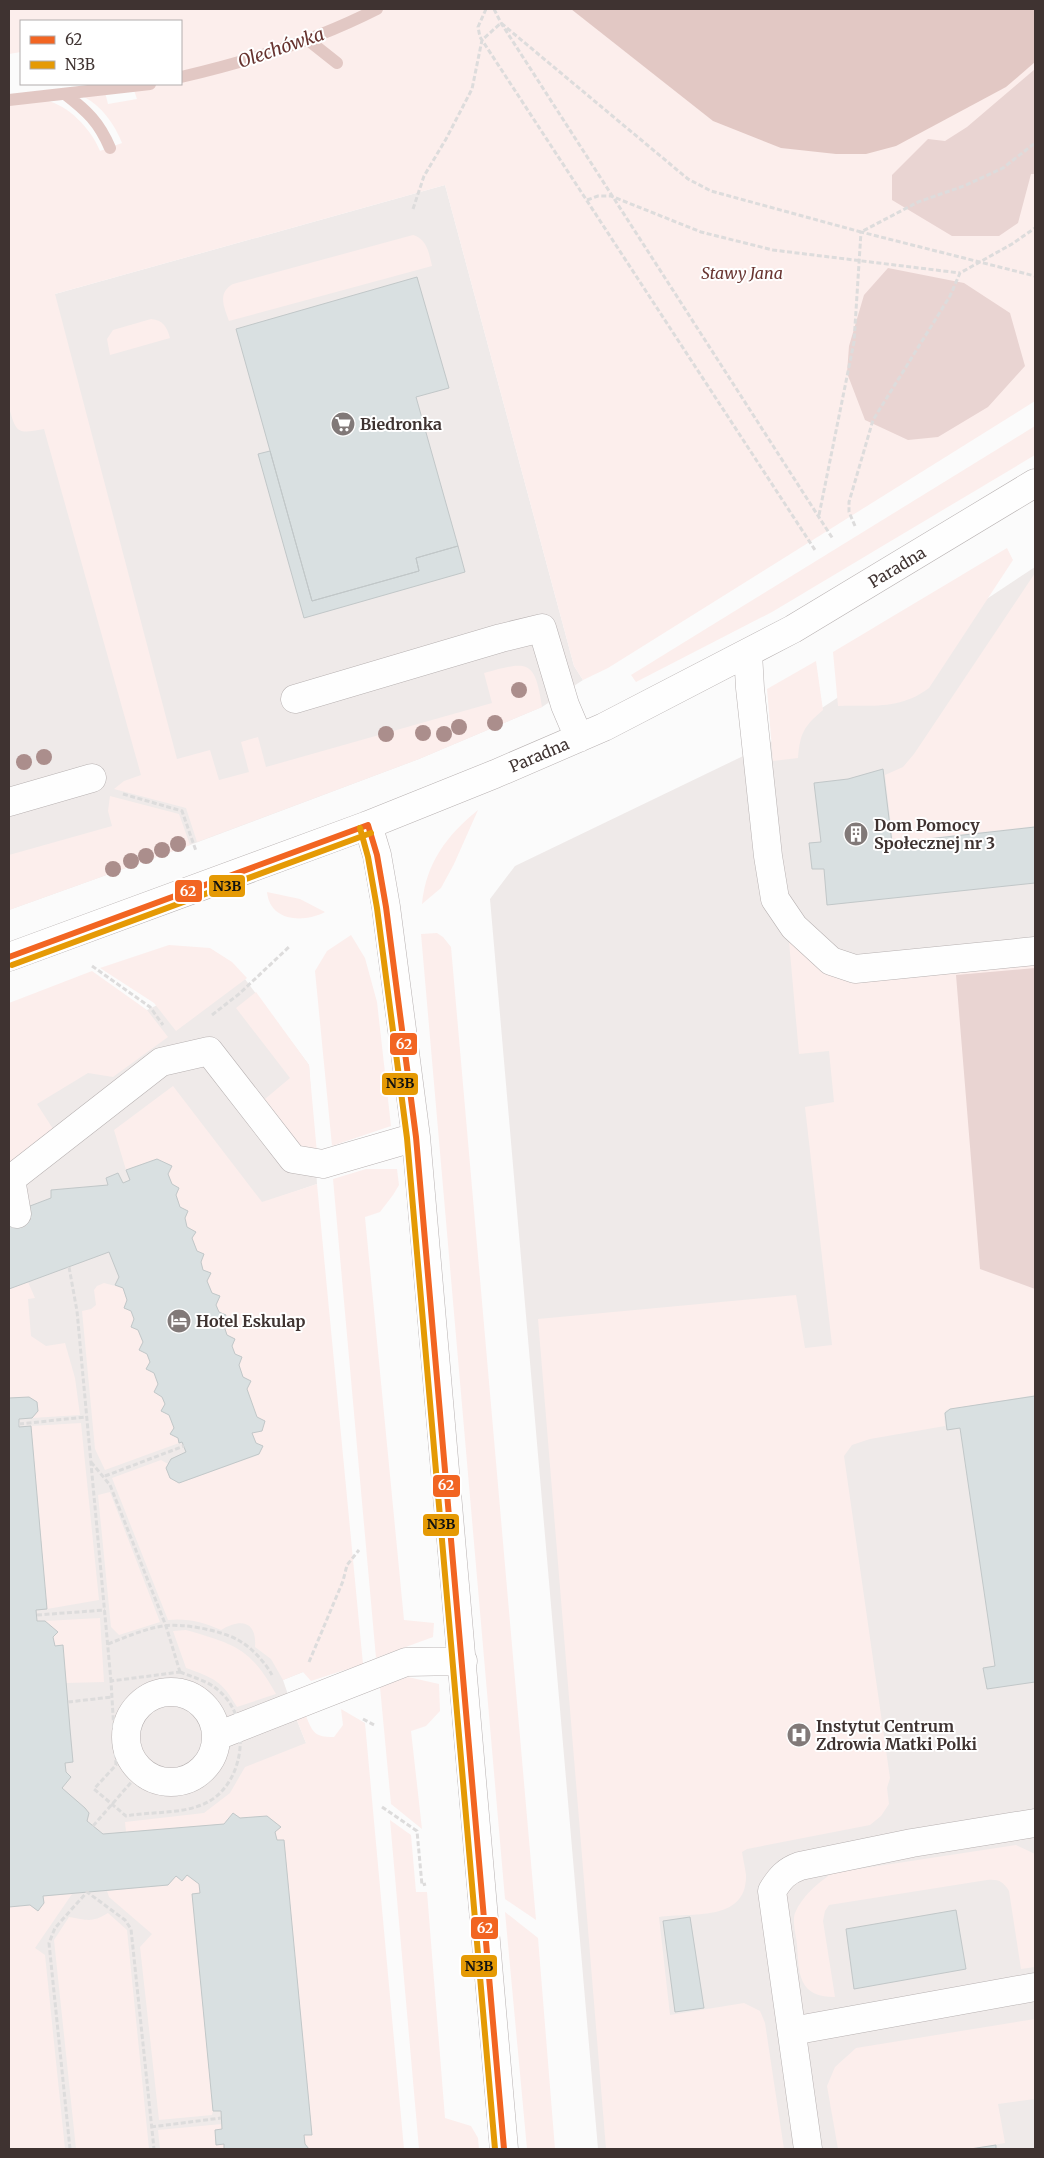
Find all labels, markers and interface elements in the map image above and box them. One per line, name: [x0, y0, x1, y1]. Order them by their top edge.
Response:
legend: [20, 20, 182, 85]
water label: Olechówka: [235, 22, 327, 73]
text: 62: [65, 30, 82, 49]
text: N3B: [65, 55, 95, 74]
park label: Stawy Jana: [701, 263, 783, 283]
supermarket icon: Biedronka: [330, 411, 356, 437]
place label: Biedronka: [360, 414, 442, 434]
street label: Paradna: [865, 542, 930, 592]
street label: Paradna: [506, 733, 572, 777]
place label: Dom Pomocy Społecznej nr 3: [874, 815, 995, 853]
building icon: Dom Pomocy Społecznej nr 3: [843, 821, 869, 847]
line badge: N3B: [208, 874, 246, 898]
text: N3B: [213, 877, 241, 895]
line badge: 62: [174, 879, 203, 903]
text: 62: [180, 882, 196, 900]
line badge: 62: [389, 1032, 418, 1056]
text: 62: [396, 1035, 412, 1053]
line badge: N3B: [381, 1072, 419, 1096]
text: N3B: [386, 1074, 414, 1092]
hotel icon: Hotel Eskulap: [166, 1308, 192, 1334]
place label: Hotel Eskulap: [196, 1311, 305, 1331]
line badge: 62: [432, 1474, 461, 1498]
text: 62: [438, 1476, 454, 1494]
line badge: N3B: [422, 1513, 460, 1537]
text: N3B: [427, 1515, 455, 1533]
place label: Instytut Centrum Zdrowia Matki Polki: [816, 1716, 978, 1754]
hospital icon: Instytut Centrum Zdrowia Matki Polki: [786, 1722, 812, 1748]
line badge: 62: [470, 1916, 499, 1940]
text: 62: [477, 1919, 493, 1937]
line badge: N3B: [460, 1954, 498, 1978]
text: N3B: [465, 1957, 493, 1975]

